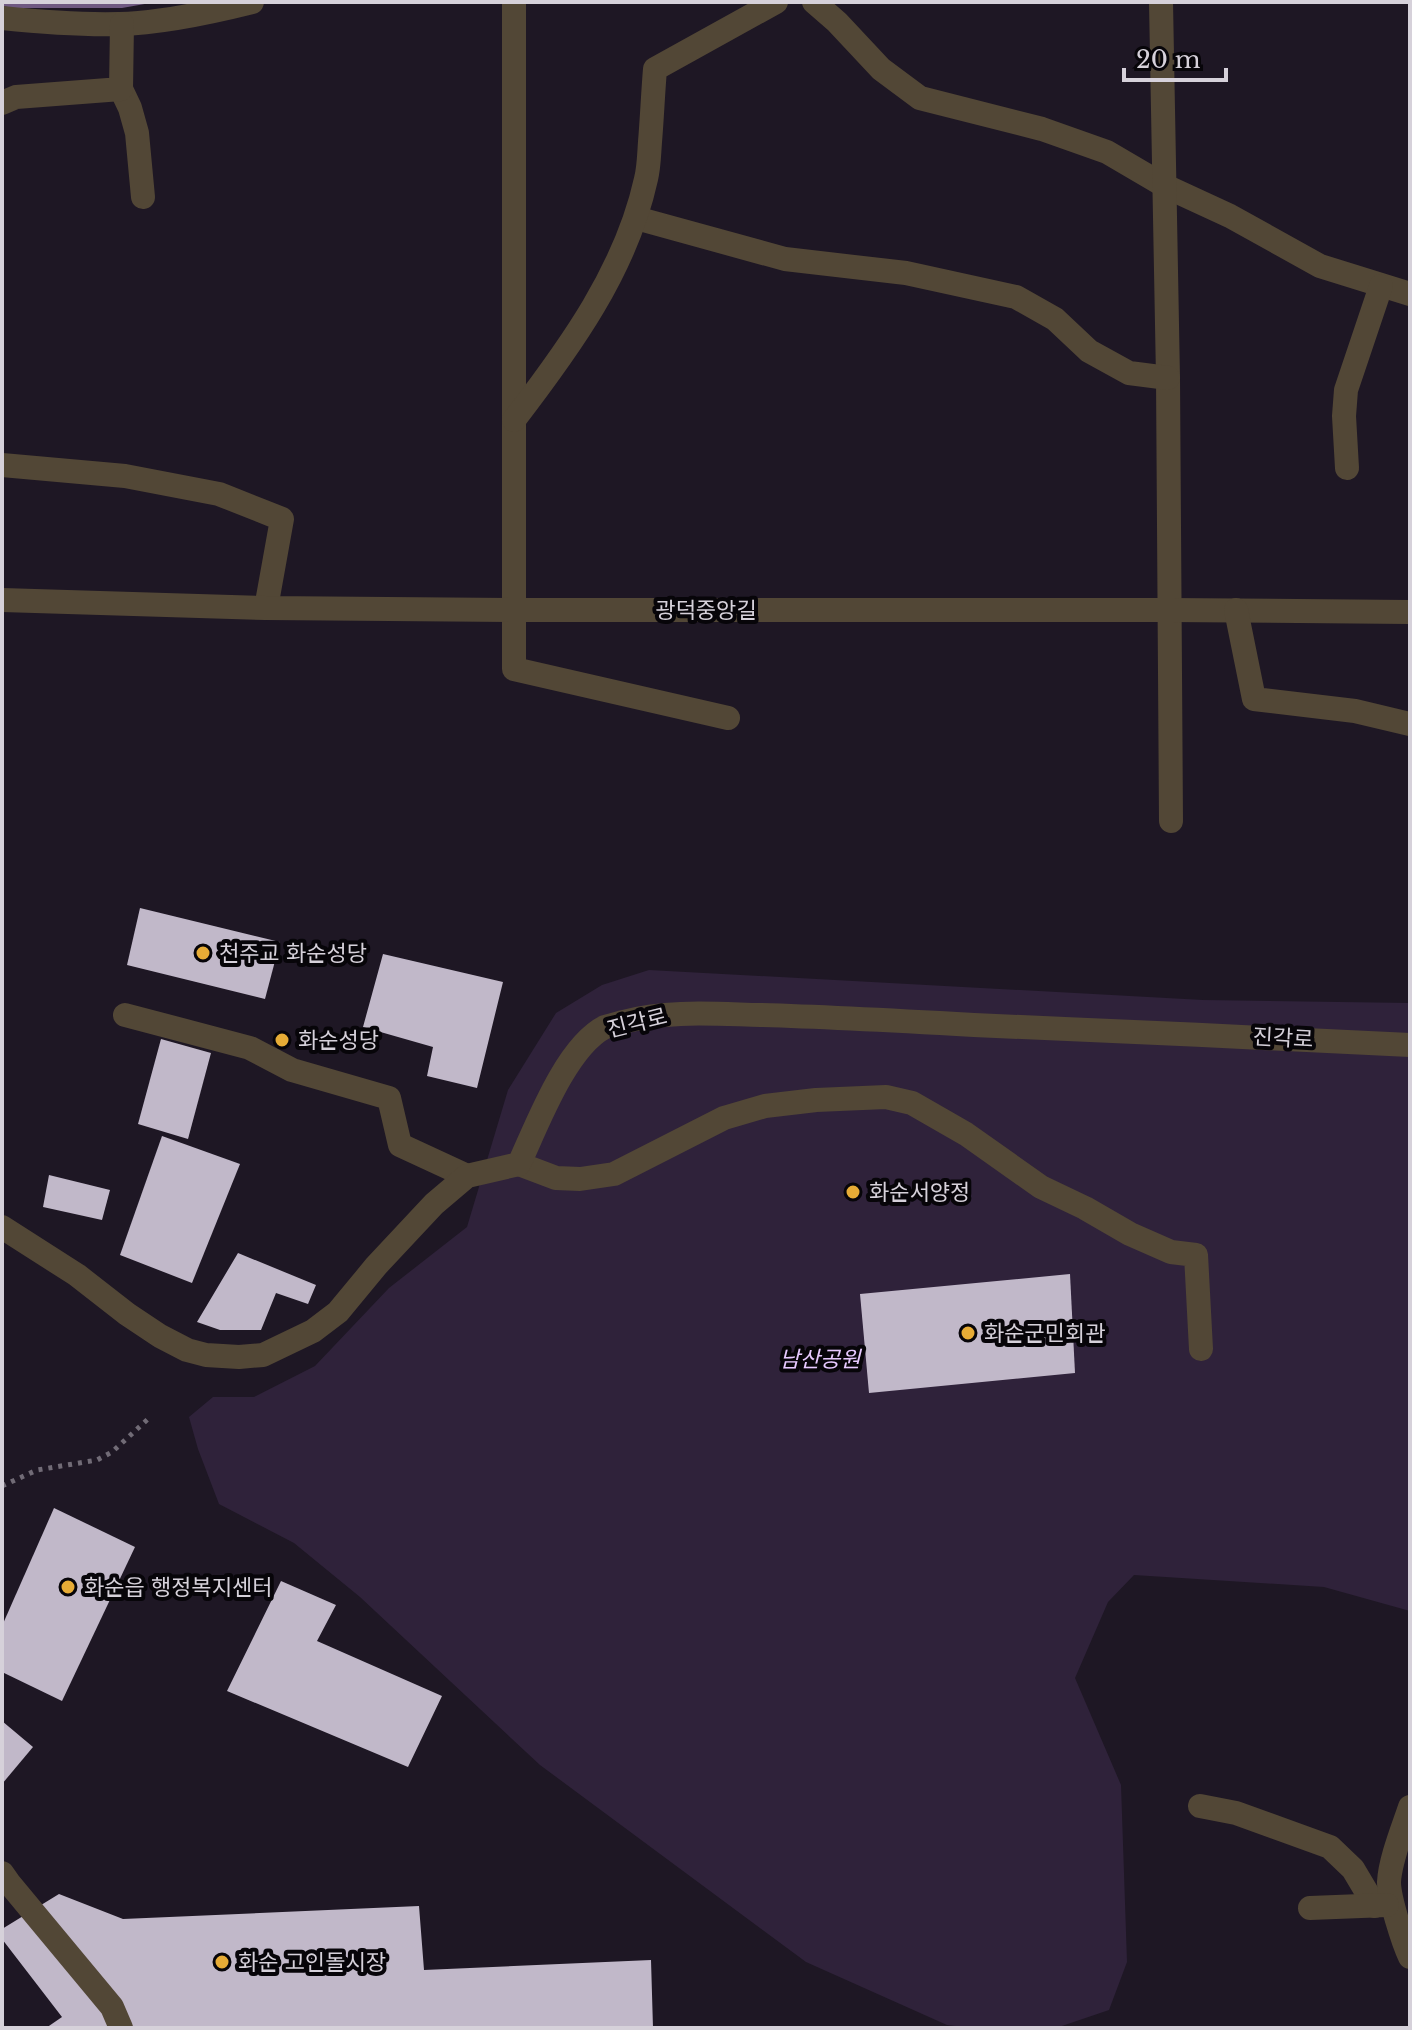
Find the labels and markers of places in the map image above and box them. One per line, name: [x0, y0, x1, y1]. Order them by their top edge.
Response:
place label: 천주교 화순성당: [219, 940, 367, 967]
marker: 천주교 화순성당: [194, 944, 212, 962]
place label: 화순성당: [298, 1027, 379, 1054]
marker: 화순성당: [273, 1031, 291, 1049]
place label: 화순서양정: [869, 1179, 970, 1206]
marker: 화순서양정: [844, 1183, 862, 1201]
place label: 화순군민회관: [984, 1320, 1105, 1347]
marker: 화순군민회관: [959, 1324, 977, 1342]
place label: 화순읍 행정복지센터: [84, 1574, 272, 1601]
marker: 화순읍 행정복지센터: [59, 1578, 77, 1596]
place label: 화순 고인돌시장: [238, 1949, 386, 1976]
marker: 화순 고인돌시장: [213, 1953, 231, 1971]

